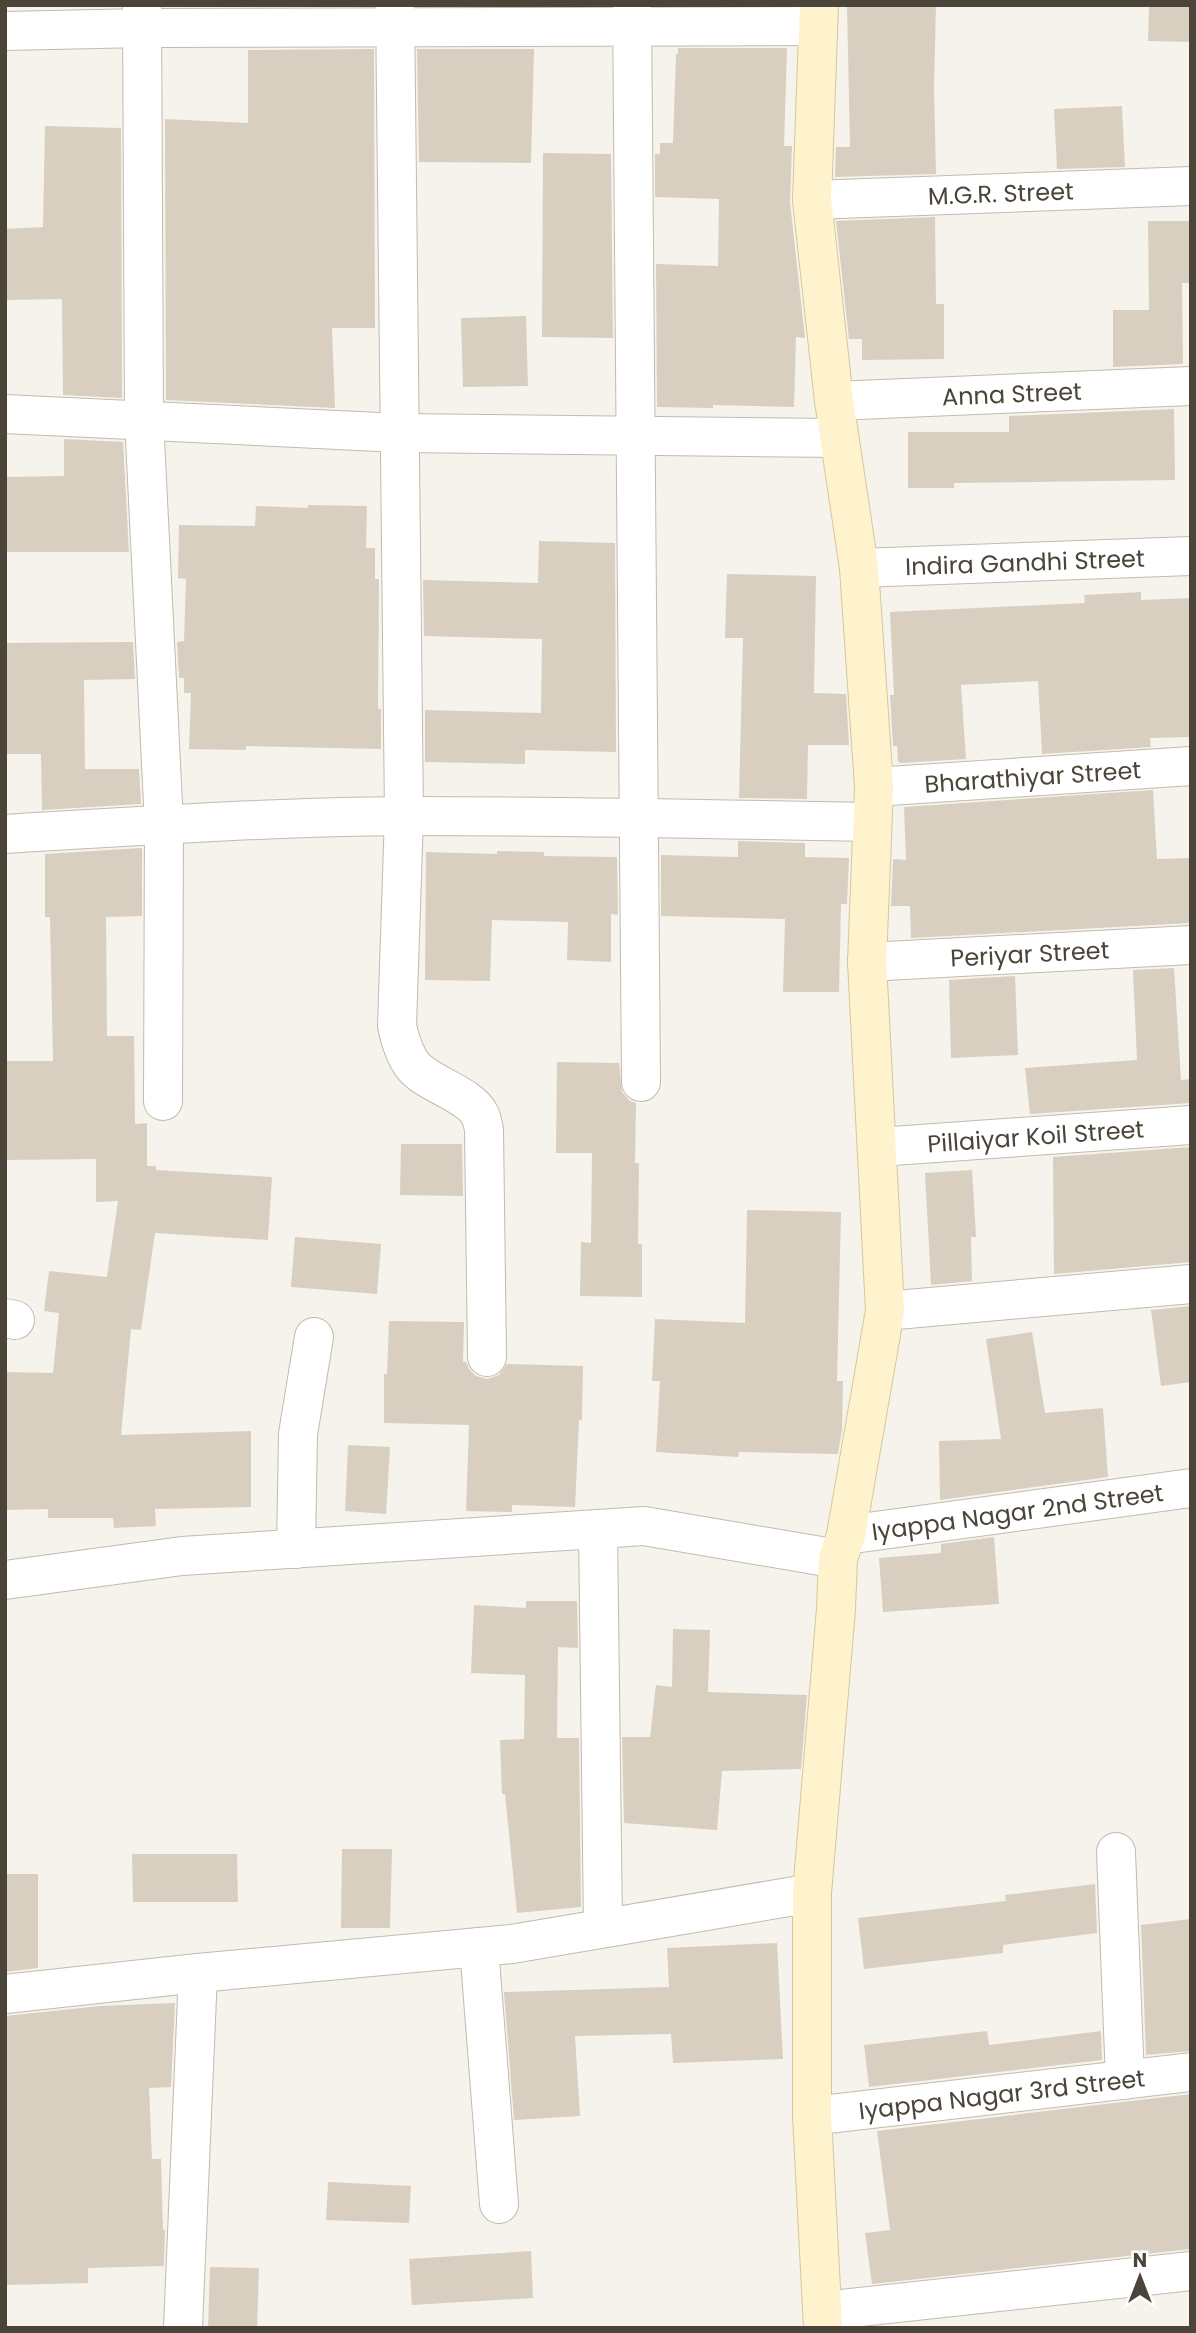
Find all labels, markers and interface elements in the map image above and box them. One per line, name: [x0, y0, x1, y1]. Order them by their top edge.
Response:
street label: M.G.R. Street: [927, 174, 1074, 212]
street label: Anna Street: [941, 374, 1082, 413]
street label: Indira Gandhi Street: [905, 541, 1145, 583]
street label: Bharathiyar Street: [923, 753, 1142, 800]
street label: Periyar Street: [949, 933, 1110, 974]
street label: Pillaiyar Koil Street: [926, 1112, 1145, 1160]
street label: Iyappa Nagar 2nd Street: [870, 1475, 1165, 1548]
street label: Iyappa Nagar 3rd Street: [857, 2061, 1147, 2127]
north arrow: [1105, 2242, 1175, 2312]
text: N: [1133, 2247, 1147, 2274]

